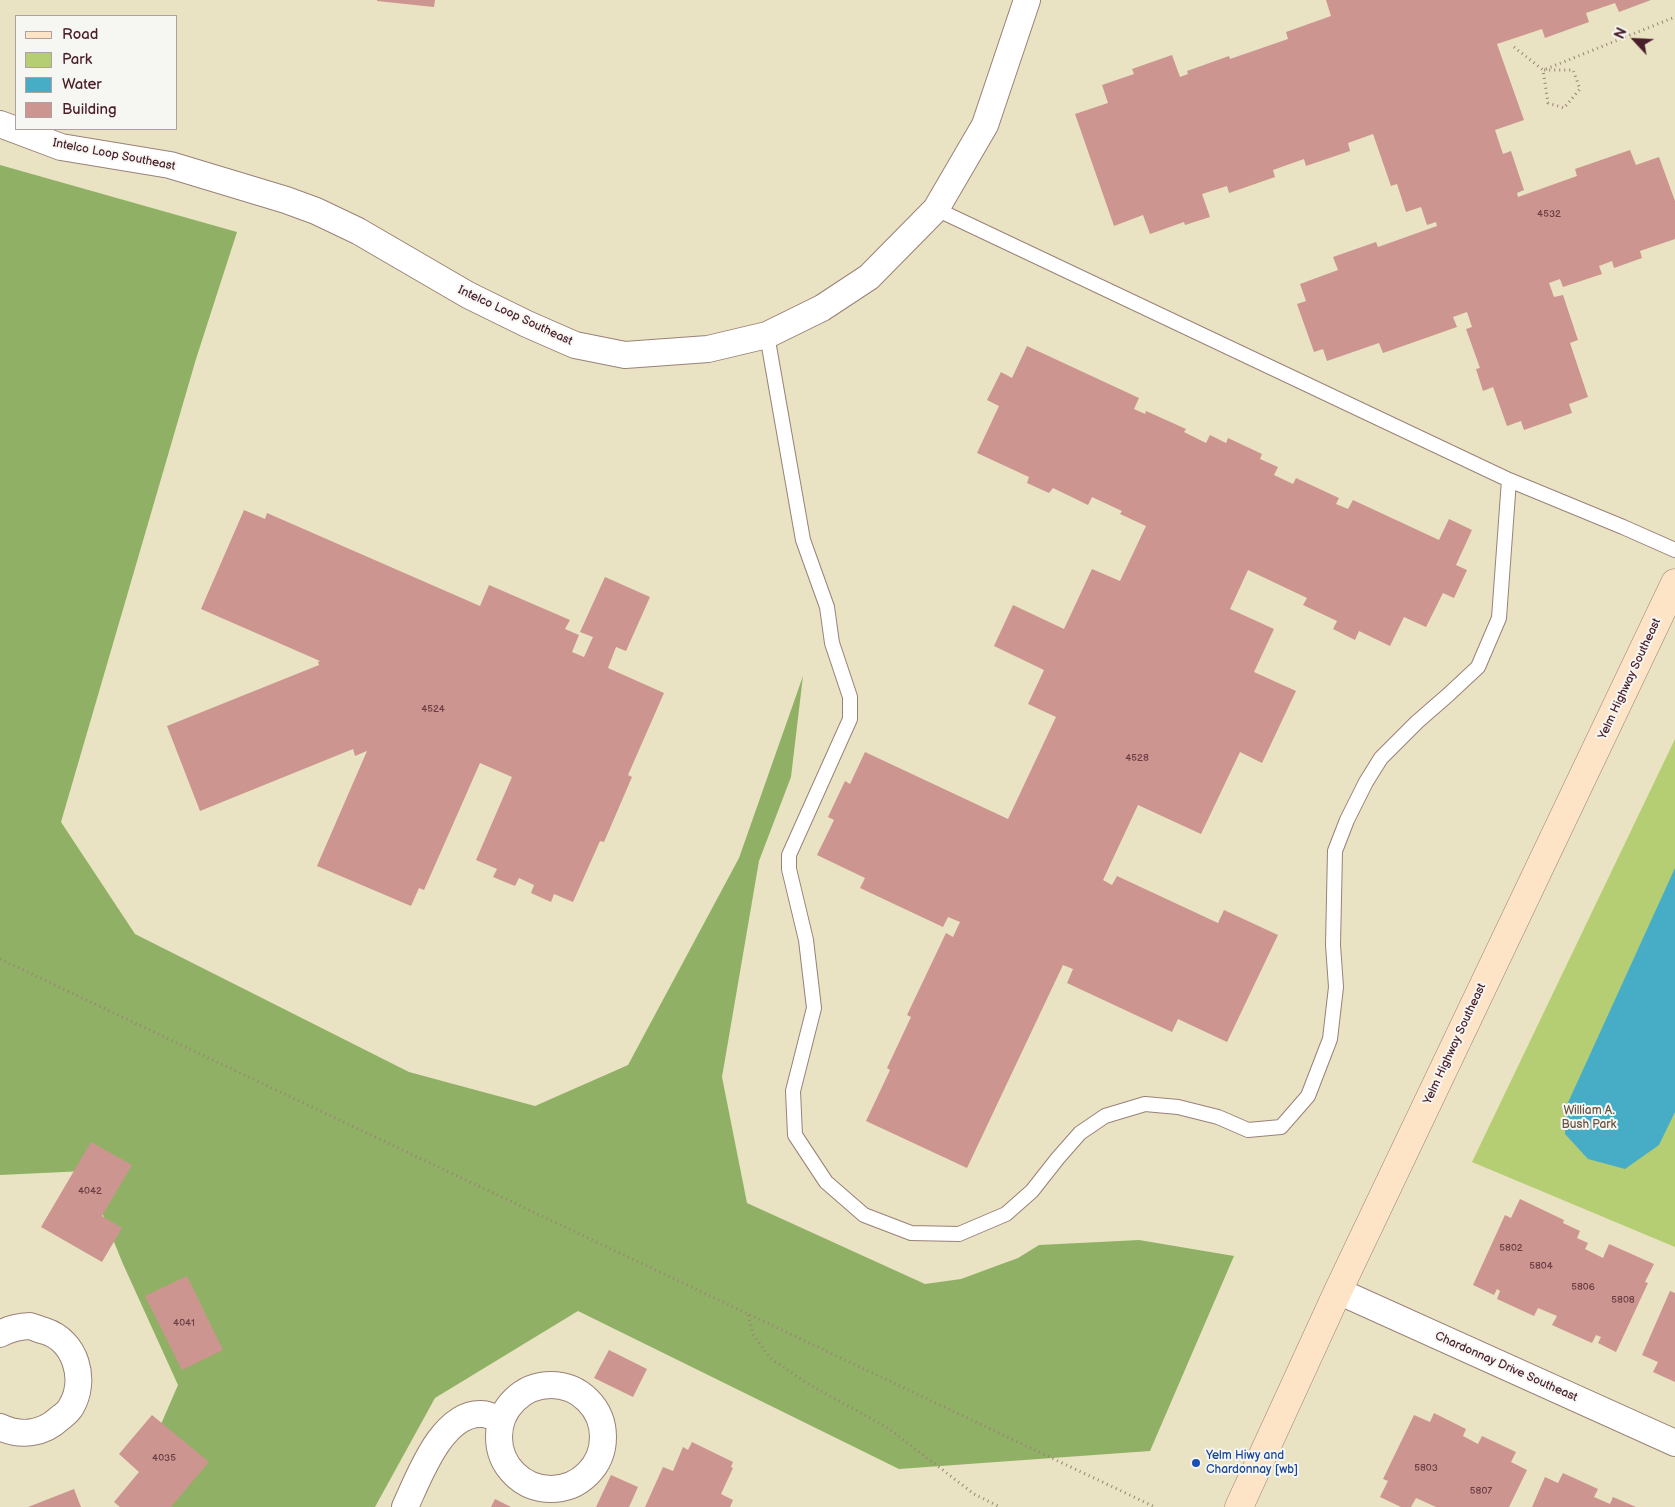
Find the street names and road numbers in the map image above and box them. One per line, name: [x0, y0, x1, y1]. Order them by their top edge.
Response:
street label: Intelco Loop Southeast: [51, 136, 177, 174]
street label: Intelco Loop Southeast: [455, 283, 575, 349]
street label: Yelm Highway Southeast: [1596, 616, 1664, 742]
street label: Yelm Highway Southeast: [1421, 981, 1489, 1107]
street label: Chardonnay Drive Southeast: [1432, 1329, 1580, 1405]

